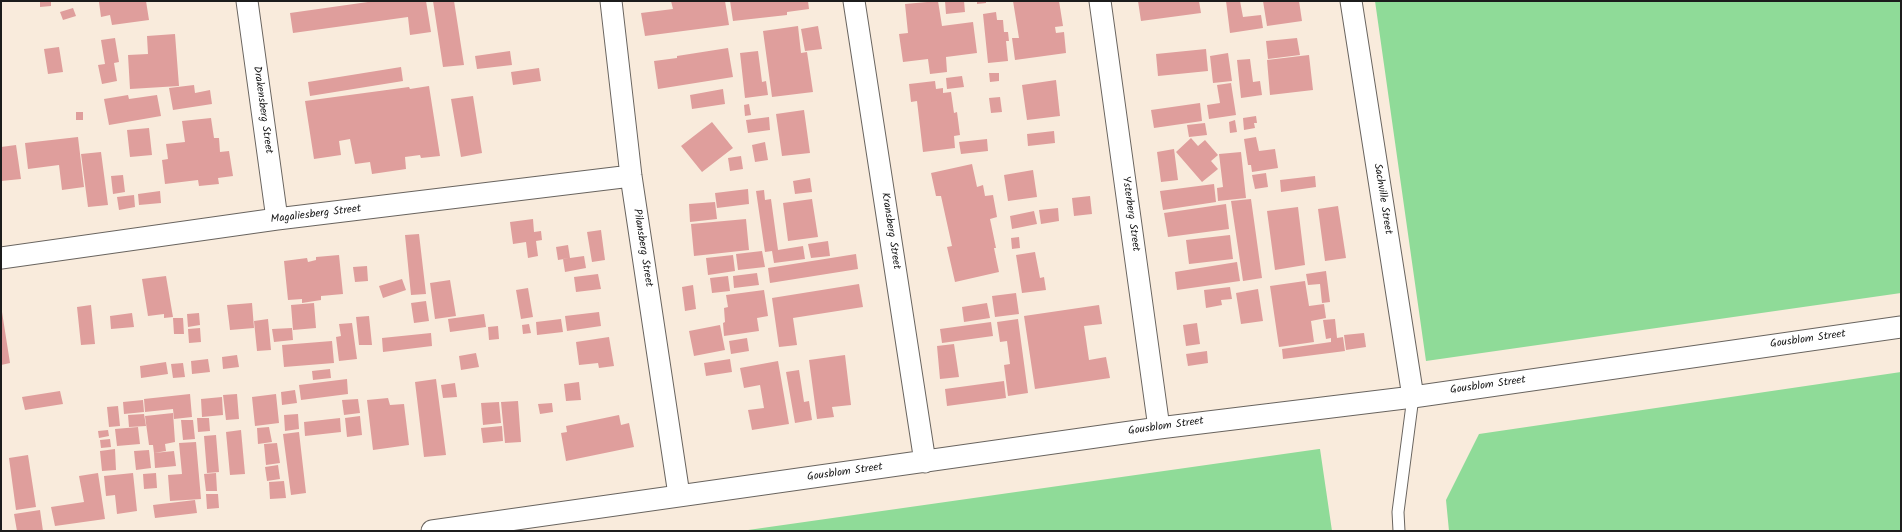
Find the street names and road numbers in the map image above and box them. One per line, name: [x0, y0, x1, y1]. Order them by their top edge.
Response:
street label: Drakensberg Street: [249, 65, 275, 155]
street label: Sachville Street: [1370, 163, 1394, 235]
street label: Ysterberg Street: [1118, 176, 1142, 252]
street label: Kransberg Street: [877, 192, 903, 270]
street label: Magaliesberg Street: [270, 203, 362, 227]
street label: Pilansberg Street: [629, 208, 655, 288]
street label: Gousblom Street: [1769, 328, 1847, 352]
street label: Gousblom Street: [1449, 374, 1527, 398]
street label: Gousblom Street: [1127, 415, 1205, 439]
street label: Gousblom Street: [806, 461, 884, 485]

